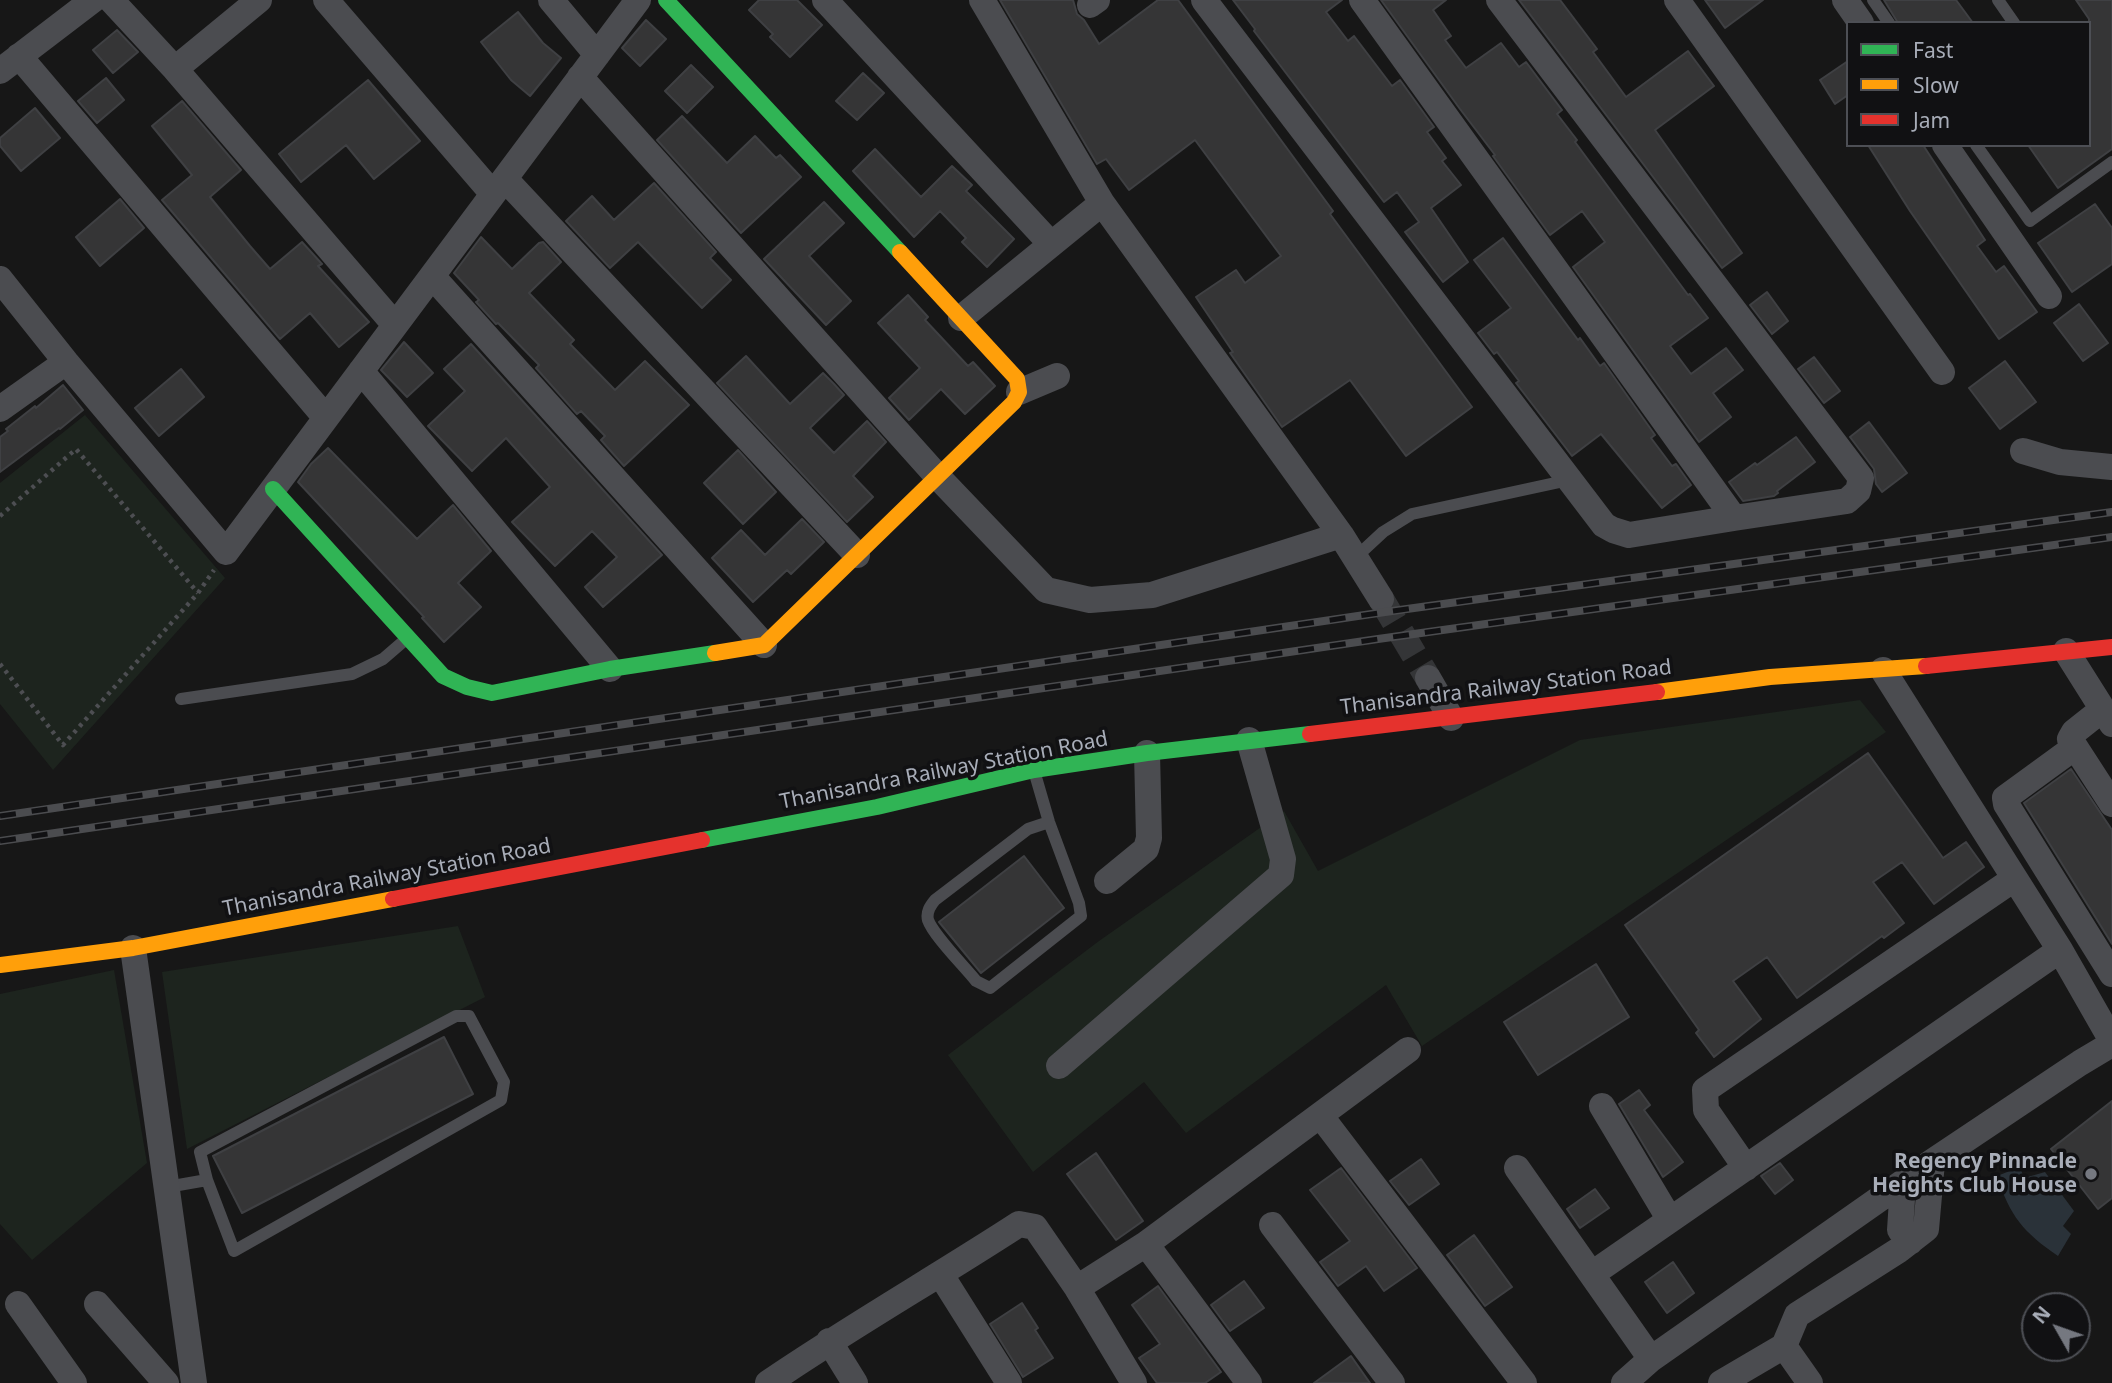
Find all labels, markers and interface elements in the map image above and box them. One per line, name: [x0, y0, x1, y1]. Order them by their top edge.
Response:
legend: [1846, 21, 2091, 147]
text: Fast: [1913, 36, 1953, 64]
text: Slow: [1913, 71, 1959, 99]
text: Jam: [1913, 106, 1950, 134]
street label: Thanisandra Railway Station Road: [1339, 655, 1673, 721]
street label: Thanisandra Railway Station Road: [778, 727, 1110, 815]
street label: Thanisandra Railway Station Road: [221, 834, 553, 922]
place label: Regency Pinnacle Heights Club House: [1872, 1149, 2077, 1199]
marker: Regency Pinnacle Heights Club House: [2083, 1166, 2099, 1182]
north arrow: [2021, 1292, 2091, 1362]
text: N: [2027, 1301, 2056, 1329]

